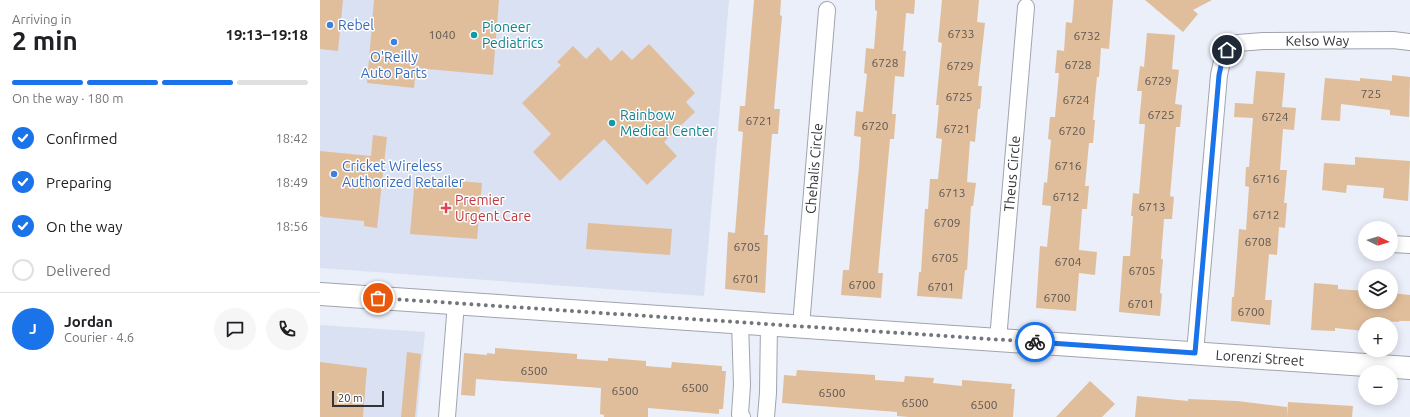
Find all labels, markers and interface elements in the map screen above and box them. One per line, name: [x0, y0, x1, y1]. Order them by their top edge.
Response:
text: Arriving in: [12, 12, 71, 26]
place label: Rebel: [338, 17, 374, 33]
place label: Pioneer Pediatrics: [482, 19, 543, 51]
marker: Rebel: [325, 20, 335, 30]
text: 2 min: [12, 26, 78, 55]
text: 19:13–19:18: [225, 26, 308, 43]
house number: 6733: [947, 27, 975, 40]
house number: 1040: [428, 28, 456, 41]
house number: 6732: [1073, 29, 1101, 42]
marker: Pioneer Pediatrics: [469, 30, 479, 40]
street label: Kelso Way: [1285, 32, 1350, 49]
pin: [1210, 33, 1244, 67]
marker: O'Reilly Auto Parts: [389, 37, 399, 47]
icon: home: [1216, 39, 1238, 61]
place label: O'Reilly Auto Parts: [361, 49, 427, 81]
house number: 6728: [871, 56, 899, 69]
house number: 6728: [1064, 58, 1092, 71]
house number: 6729: [946, 59, 974, 72]
house number: 6729: [1144, 74, 1172, 87]
house number: 725: [1361, 87, 1381, 100]
house number: 6725: [945, 90, 973, 103]
text: On the way · 180 m: [12, 91, 124, 105]
house number: 6724: [1062, 93, 1090, 106]
place label: Rainbow Medical Center: [620, 107, 716, 139]
house number: 6725: [1147, 108, 1175, 121]
house number: 6724: [1261, 110, 1289, 123]
house number: 6721: [745, 114, 773, 127]
marker: Rainbow Medical Center: [607, 118, 617, 128]
house number: 6720: [861, 119, 889, 132]
street label: Chehalis Circle: [802, 122, 826, 215]
house number: 6721: [943, 122, 971, 135]
house number: 6720: [1058, 124, 1086, 137]
icon: check: [12, 127, 34, 149]
text: Confirmed: [46, 130, 118, 147]
text: 18:42: [275, 131, 308, 145]
street label: Theus Circle: [1001, 135, 1023, 212]
place label: Cricket Wireless Authorized Retailer: [342, 158, 465, 190]
house number: 6716: [1054, 159, 1082, 172]
marker: Cricket Wireless Authorized Retailer: [329, 169, 339, 179]
icon: check: [12, 171, 34, 193]
house number: 6716: [1252, 172, 1280, 185]
text: Preparing: [46, 174, 112, 191]
text: 18:49: [275, 175, 308, 189]
house number: 6713: [938, 186, 966, 199]
house number: 6712: [1052, 190, 1080, 203]
place label: Premier Urgent Care: [455, 192, 531, 224]
house number: 6713: [1138, 200, 1166, 213]
marker: Premier Urgent Care: [440, 202, 452, 214]
house number: 6712: [1252, 208, 1280, 221]
icon: check: [12, 215, 34, 237]
house number: 6709: [933, 216, 961, 229]
text: On the way: [46, 218, 122, 235]
text: 18:56: [275, 219, 308, 233]
north arrow: [1358, 221, 1398, 261]
map controls: [1358, 221, 1398, 405]
house number: 6708: [1244, 235, 1272, 248]
house number: 6705: [733, 240, 761, 253]
house number: 6705: [931, 251, 959, 264]
house number: 6704: [1054, 255, 1082, 268]
text: Delivered: [46, 262, 111, 279]
house number: 6705: [1128, 264, 1156, 277]
button: layers: [1358, 269, 1398, 309]
house number: 6701: [732, 272, 760, 285]
house number: 6700: [848, 278, 876, 291]
house number: 6701: [927, 280, 955, 293]
pin: [361, 281, 395, 315]
icon: bag: [367, 287, 389, 309]
house number: 6700: [1043, 291, 1071, 304]
house number: 6701: [1127, 297, 1155, 310]
house number: 6700: [1237, 305, 1265, 318]
button: chat: [214, 308, 256, 350]
button: phone: [266, 308, 308, 350]
text: Jordan: [64, 313, 113, 330]
button: +: [1358, 317, 1398, 357]
text: J: [29, 320, 37, 337]
courier: [1015, 322, 1055, 362]
text: Courier · 4.6: [64, 330, 134, 344]
icon: bike: [1024, 331, 1046, 353]
street label: Lorenzi Street: [1215, 347, 1305, 369]
house number: 6500: [520, 364, 548, 377]
button: −: [1358, 365, 1398, 405]
house number: 6500: [681, 381, 709, 394]
house number: 6500: [611, 384, 639, 397]
house number: 6500: [818, 386, 846, 399]
scale bar: [332, 389, 384, 408]
text: 20 m: [338, 392, 362, 404]
house number: 6500: [901, 396, 929, 409]
house number: 6500: [970, 398, 998, 411]

